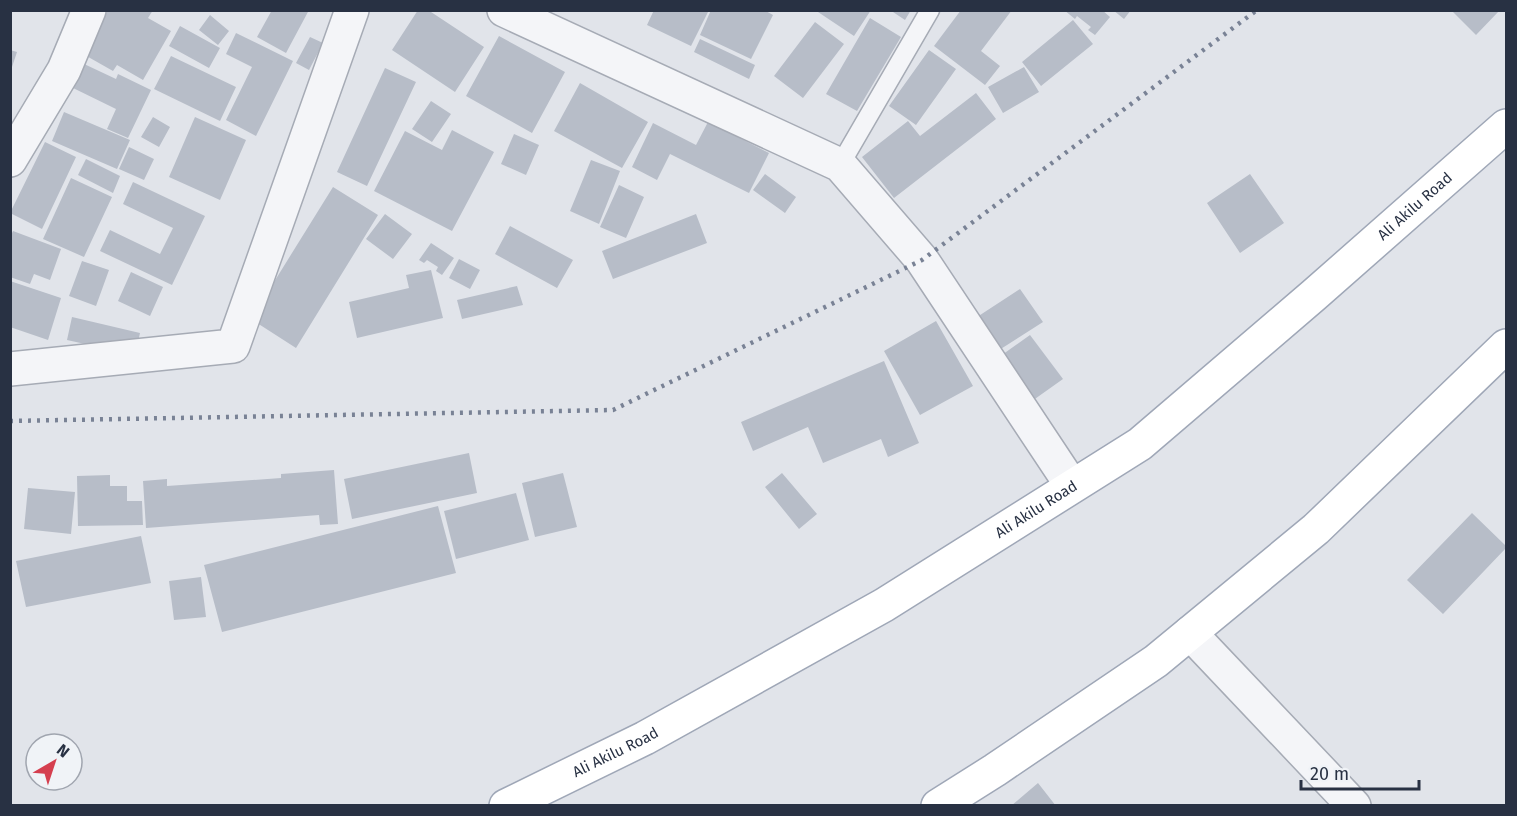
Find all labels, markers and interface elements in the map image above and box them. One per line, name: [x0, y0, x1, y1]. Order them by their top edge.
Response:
street label: Ali Akilu Road: [1374, 169, 1456, 244]
street label: Ali Akilu Road: [992, 477, 1081, 542]
street label: Ali Akilu Road: [570, 723, 662, 781]
north arrow: [24, 732, 84, 792]
text: N: [53, 740, 73, 761]
scale bar: [1301, 753, 1420, 791]
text: 20 m: [1310, 763, 1349, 785]

